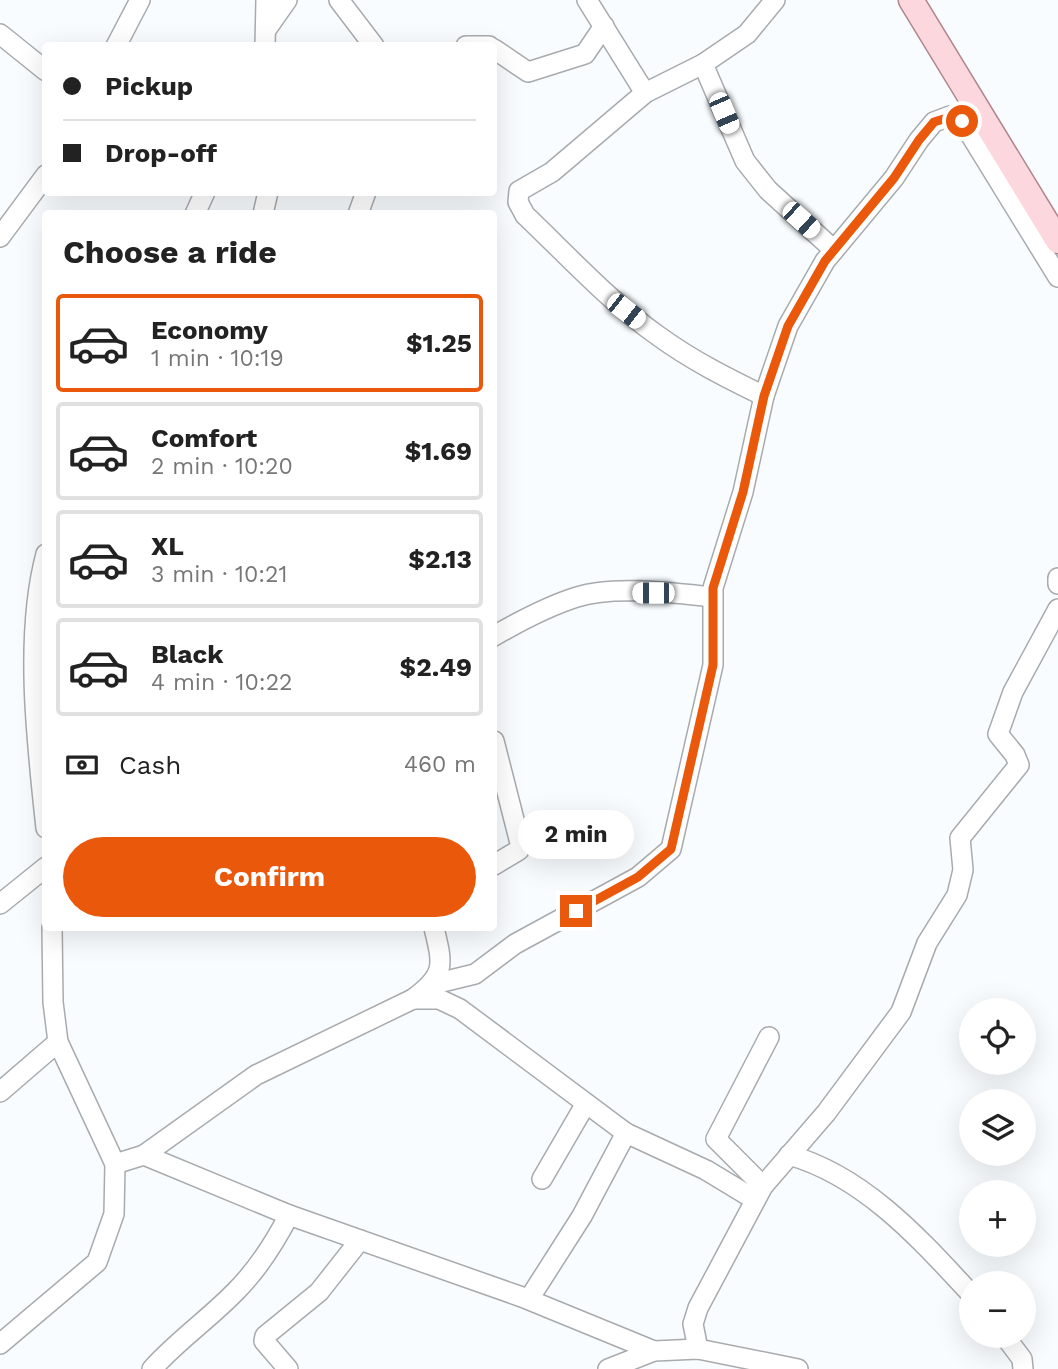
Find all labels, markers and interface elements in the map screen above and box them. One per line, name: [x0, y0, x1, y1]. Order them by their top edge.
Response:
text: Pickup: [105, 71, 193, 101]
car: [707, 90, 742, 136]
route start: [946, 105, 978, 137]
text: Drop-off: [105, 138, 217, 168]
car: [779, 198, 824, 242]
text: Choose a ride: [63, 233, 277, 271]
car: [603, 290, 650, 332]
icon: car: [67, 312, 130, 375]
text: Economy: [151, 315, 268, 345]
text: $1.25: [406, 328, 472, 358]
text: 1 min · 10:19: [151, 345, 284, 372]
icon: car: [67, 420, 130, 483]
text: Comfort: [151, 423, 257, 453]
text: $1.69: [405, 436, 472, 466]
text: 2 min · 10:20: [151, 453, 293, 480]
icon: car: [67, 528, 130, 591]
text: XL: [151, 531, 184, 561]
text: $2.13: [408, 544, 472, 574]
text: 3 min · 10:21: [151, 561, 287, 588]
car: [633, 583, 675, 604]
icon: car: [67, 636, 130, 699]
text: Black: [151, 639, 223, 669]
text: $2.49: [400, 652, 472, 682]
text: 4 min · 10:22: [151, 669, 293, 696]
icon: cash: [63, 746, 101, 784]
text: Cash: [119, 750, 181, 780]
text: 460 m: [404, 751, 476, 778]
callout: 2 min: [518, 810, 634, 858]
text: 2 min: [545, 821, 607, 848]
button: Confirm: [63, 837, 476, 917]
route end: [560, 895, 592, 927]
map controls: [959, 998, 1036, 1348]
button: locate: [959, 998, 1036, 1075]
button: layers: [959, 1089, 1036, 1166]
button: +: [959, 1180, 1036, 1257]
button: −: [959, 1271, 1036, 1348]

